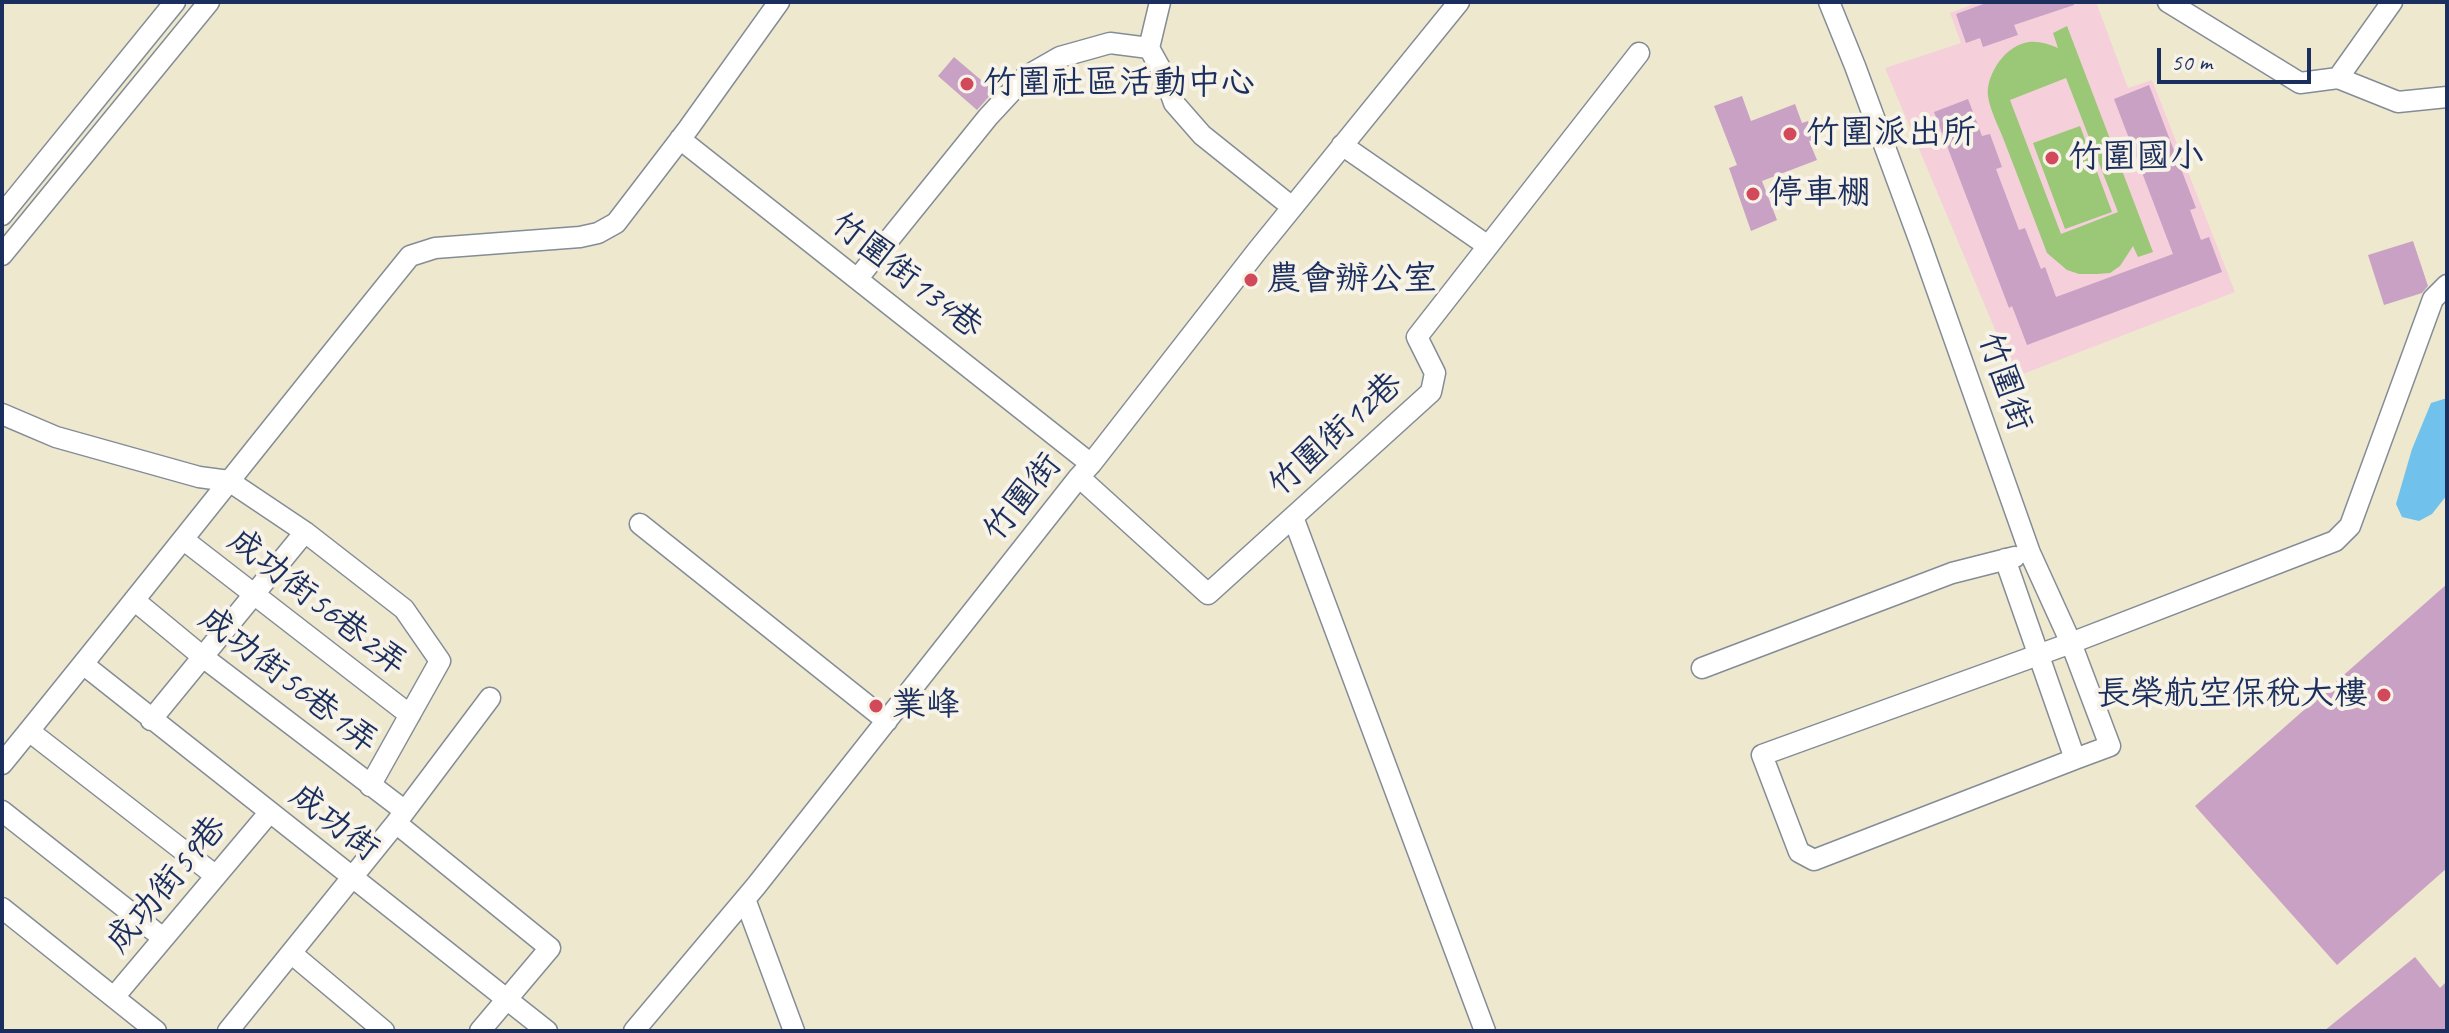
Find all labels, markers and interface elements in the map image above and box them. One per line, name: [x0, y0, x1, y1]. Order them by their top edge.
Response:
scale bar: [2161, 32, 2315, 82]
text: 50 m: [2171, 47, 2212, 77]
place label: 竹圍社區活動中心: [983, 64, 1255, 104]
marker: 竹圍社區活動中心: [958, 75, 976, 93]
place label: 竹圍派出所: [1806, 114, 1976, 154]
marker: 竹圍派出所: [1781, 125, 1799, 143]
place label: 竹圍國小: [2068, 138, 2204, 178]
marker: 竹圍國小: [2043, 149, 2061, 167]
place label: 停車棚: [1769, 174, 1871, 214]
marker: 停車棚: [1744, 185, 1762, 203]
street label: 竹圍街134巷: [822, 204, 990, 348]
place label: 農會辦公室: [1267, 260, 1437, 300]
marker: 農會辦公室: [1242, 271, 1260, 289]
street label: 竹圍街: [1968, 327, 2040, 437]
street label: 竹圍街12巷: [1260, 364, 1412, 506]
street label: 竹圍街: [975, 446, 1071, 550]
street label: 成功街56巷2弄: [219, 520, 415, 686]
street label: 成功街56巷1弄: [190, 598, 386, 764]
place label: 長榮航空保稅大樓: [2096, 675, 2368, 715]
place label: 業峰: [892, 686, 960, 726]
marker: 長榮航空保稅大樓: [2375, 686, 2393, 704]
marker: 業峰: [867, 697, 885, 715]
street label: 成功街: [281, 776, 387, 870]
street label: 成功街59巷: [98, 808, 236, 962]

